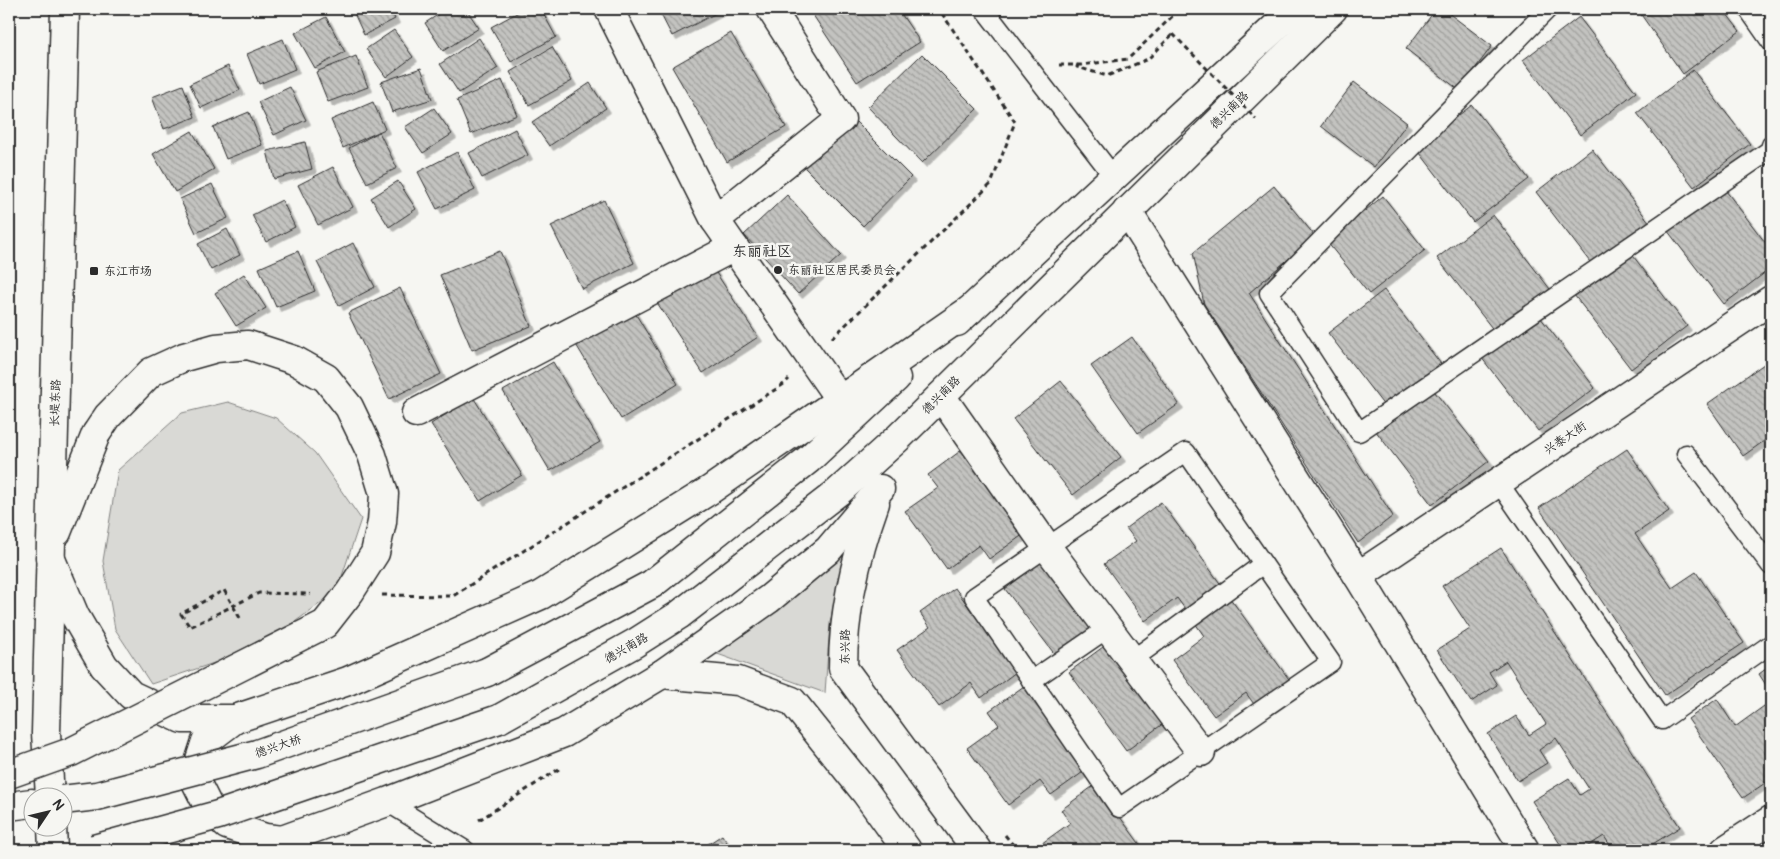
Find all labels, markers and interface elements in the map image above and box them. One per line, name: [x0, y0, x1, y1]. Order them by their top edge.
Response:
street label: 德兴南路: [1207, 88, 1252, 132]
district label: 东丽社区: [732, 242, 792, 261]
place label: 东丽社区居民委员会: [788, 263, 896, 278]
place label: 东江市场: [104, 264, 152, 279]
marker: 东丽社区居民委员会: [772, 264, 784, 276]
marker: 东江市场: [88, 265, 100, 277]
street label: 德兴南路: [919, 373, 964, 418]
street label: 长堤东路: [47, 379, 64, 427]
street label: 兴泰大街: [1541, 419, 1589, 458]
street label: 东兴路: [838, 629, 853, 665]
street label: 德兴南路: [602, 630, 651, 667]
street label: 德兴大桥: [253, 731, 304, 761]
north arrow: [22, 786, 72, 836]
text: N: [49, 796, 68, 814]

